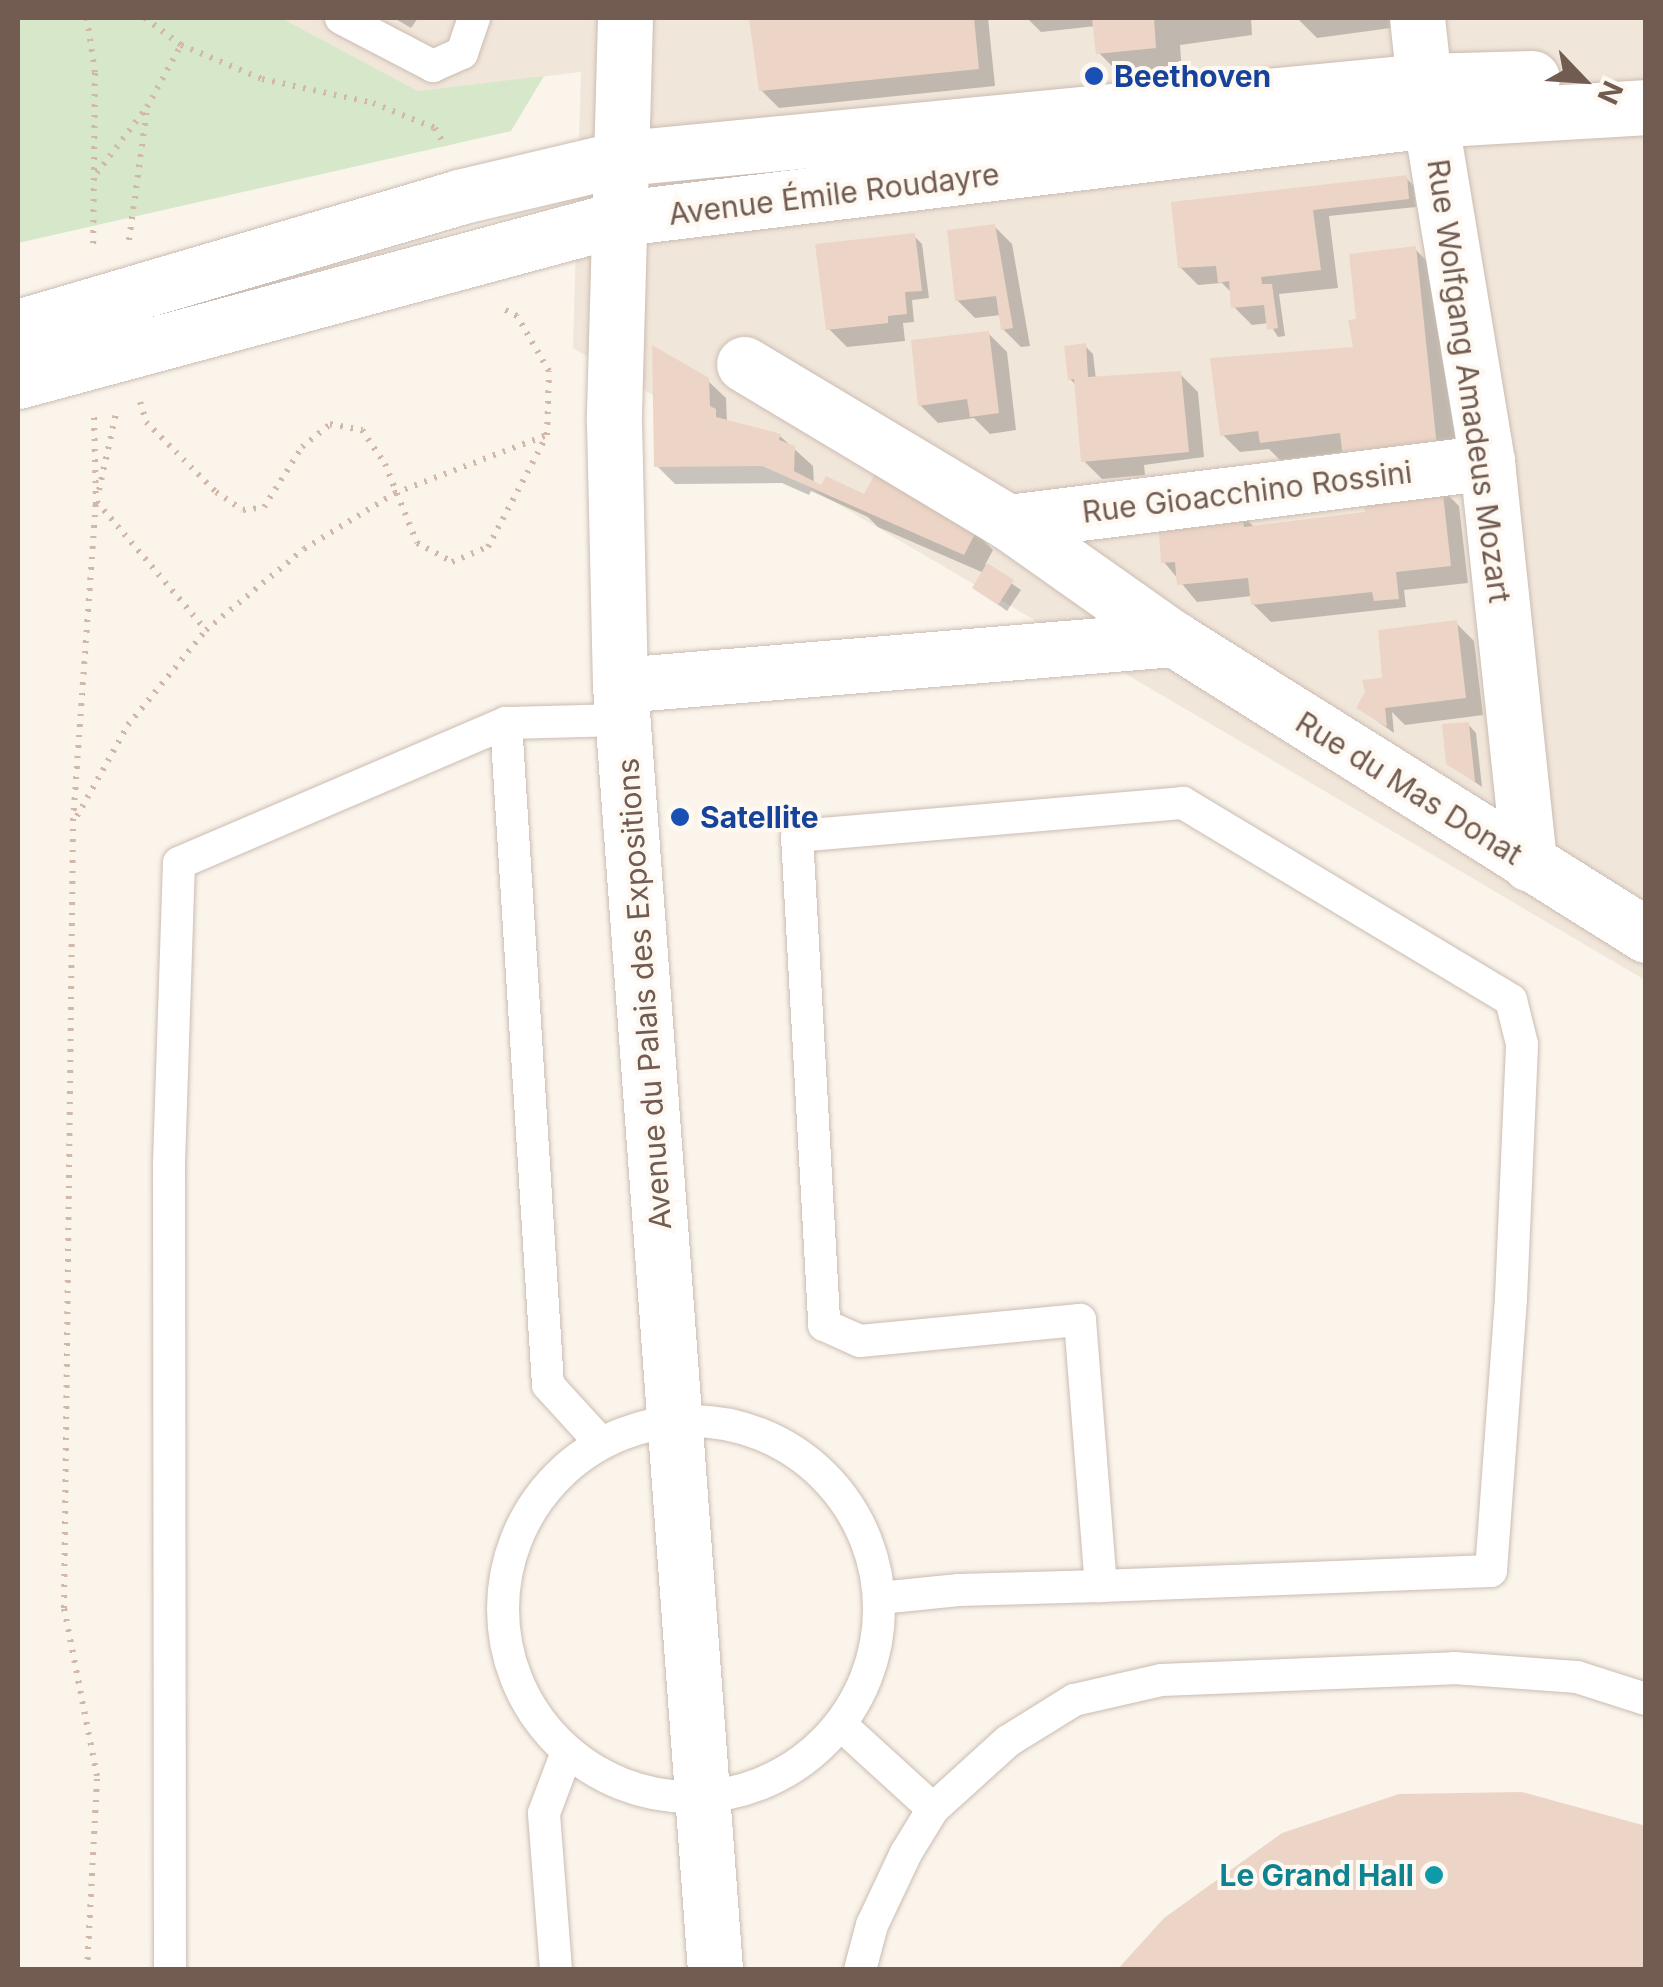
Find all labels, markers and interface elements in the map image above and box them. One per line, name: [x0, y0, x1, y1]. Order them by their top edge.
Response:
north arrow: [1533, 30, 1633, 130]
place label: Beethoven: [1114, 58, 1271, 94]
marker: Beethoven: [1083, 65, 1105, 87]
text: N: [1590, 76, 1630, 110]
street label: Avenue Émile Roudayre: [666, 156, 1002, 232]
street label: Rue Wolfgang Amadeus Mozart: [1420, 157, 1518, 605]
street label: Rue Gioacchino Rossini: [1080, 454, 1414, 530]
street label: Rue du Mas Donat: [1289, 704, 1529, 872]
street label: Avenue du Palais des Expositions: [610, 757, 678, 1231]
place label: Satellite: [700, 799, 819, 835]
marker: Satellite: [669, 806, 691, 828]
place label: Le Grand Hall: [1220, 1857, 1414, 1893]
marker: Le Grand Hall: [1423, 1864, 1445, 1886]

